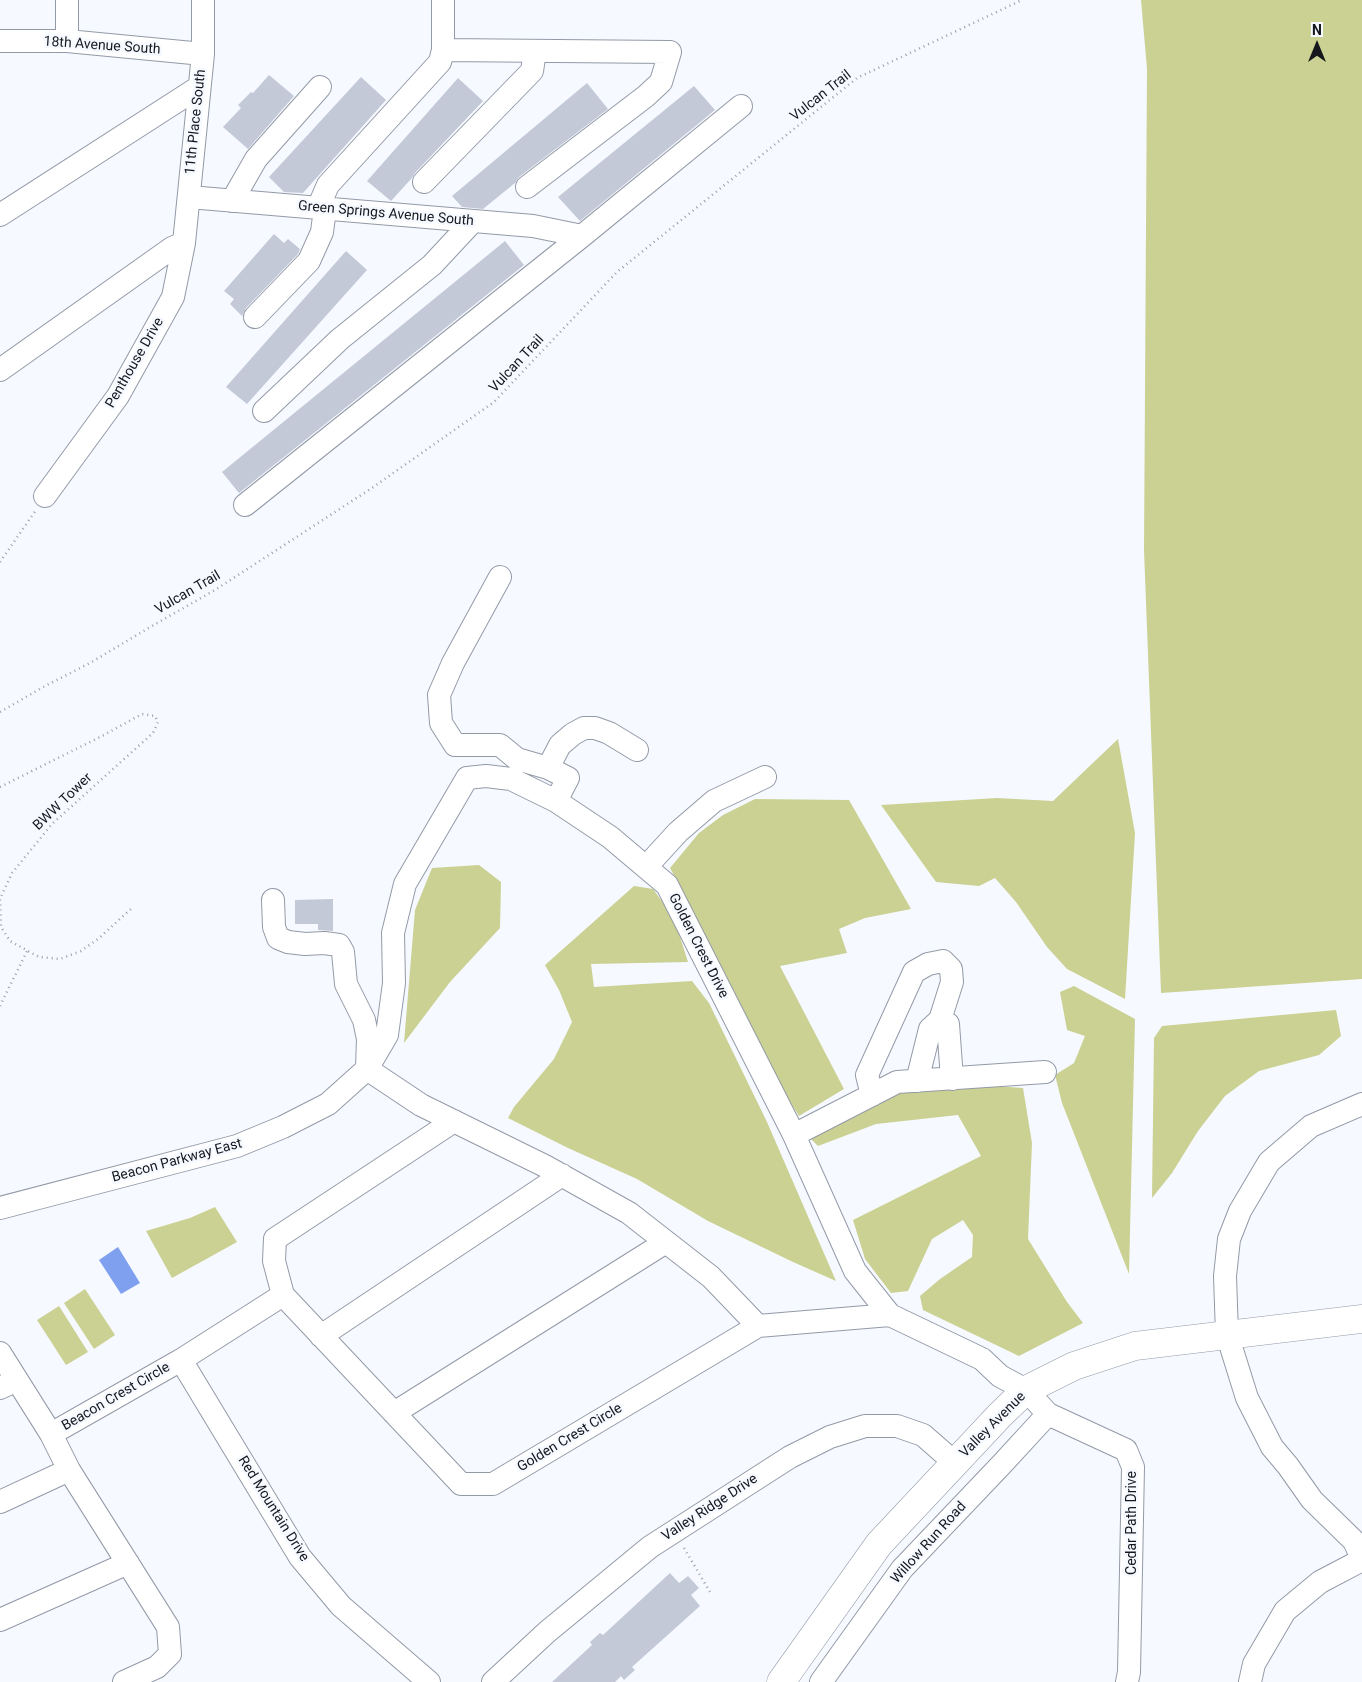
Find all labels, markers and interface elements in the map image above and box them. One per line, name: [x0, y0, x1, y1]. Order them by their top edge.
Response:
north arrow: [1292, 20, 1342, 70]
text: N: [1312, 22, 1322, 38]
street label: 18th Avenue South: [43, 34, 161, 58]
street label: Vulcan Trail: [787, 67, 855, 125]
street label: 11th Place South: [182, 68, 210, 176]
street label: Green Springs Avenue South: [297, 198, 475, 230]
street label: Penthouse Drive: [102, 315, 168, 411]
street label: Vulcan Trail: [486, 332, 548, 396]
street label: Vulcan Trail: [152, 568, 224, 618]
street label: BWW Tower: [30, 770, 96, 834]
street label: Golden Crest Drive: [664, 891, 732, 1001]
street label: Beacon Parkway East: [110, 1136, 244, 1186]
street label: Beacon Crest Circle: [59, 1359, 173, 1435]
street label: Valley Avenue: [957, 1389, 1029, 1461]
street label: Golden Crest Circle: [515, 1400, 625, 1476]
street label: Red Mountain Drive: [234, 1453, 312, 1565]
street label: Valley Ridge Drive: [659, 1471, 761, 1545]
street label: Cedar Path Drive: [1124, 1471, 1140, 1575]
street label: Willow Run Road: [888, 1499, 970, 1587]

